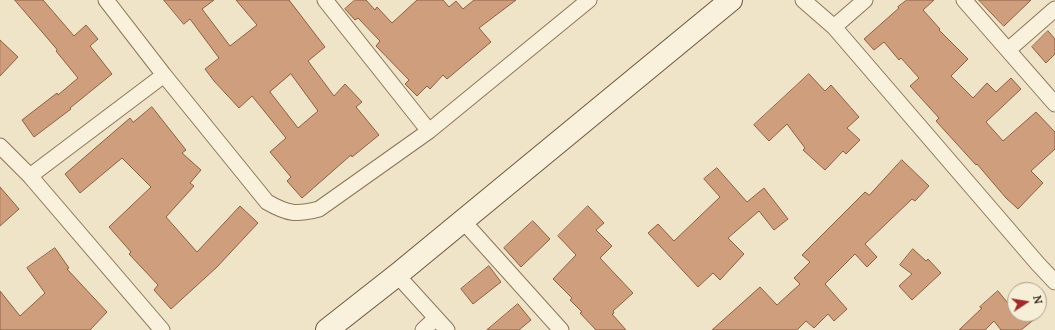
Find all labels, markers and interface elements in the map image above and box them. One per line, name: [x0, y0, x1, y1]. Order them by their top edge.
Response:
north arrow: [1007, 282, 1047, 322]
text: N: [1030, 294, 1045, 305]

